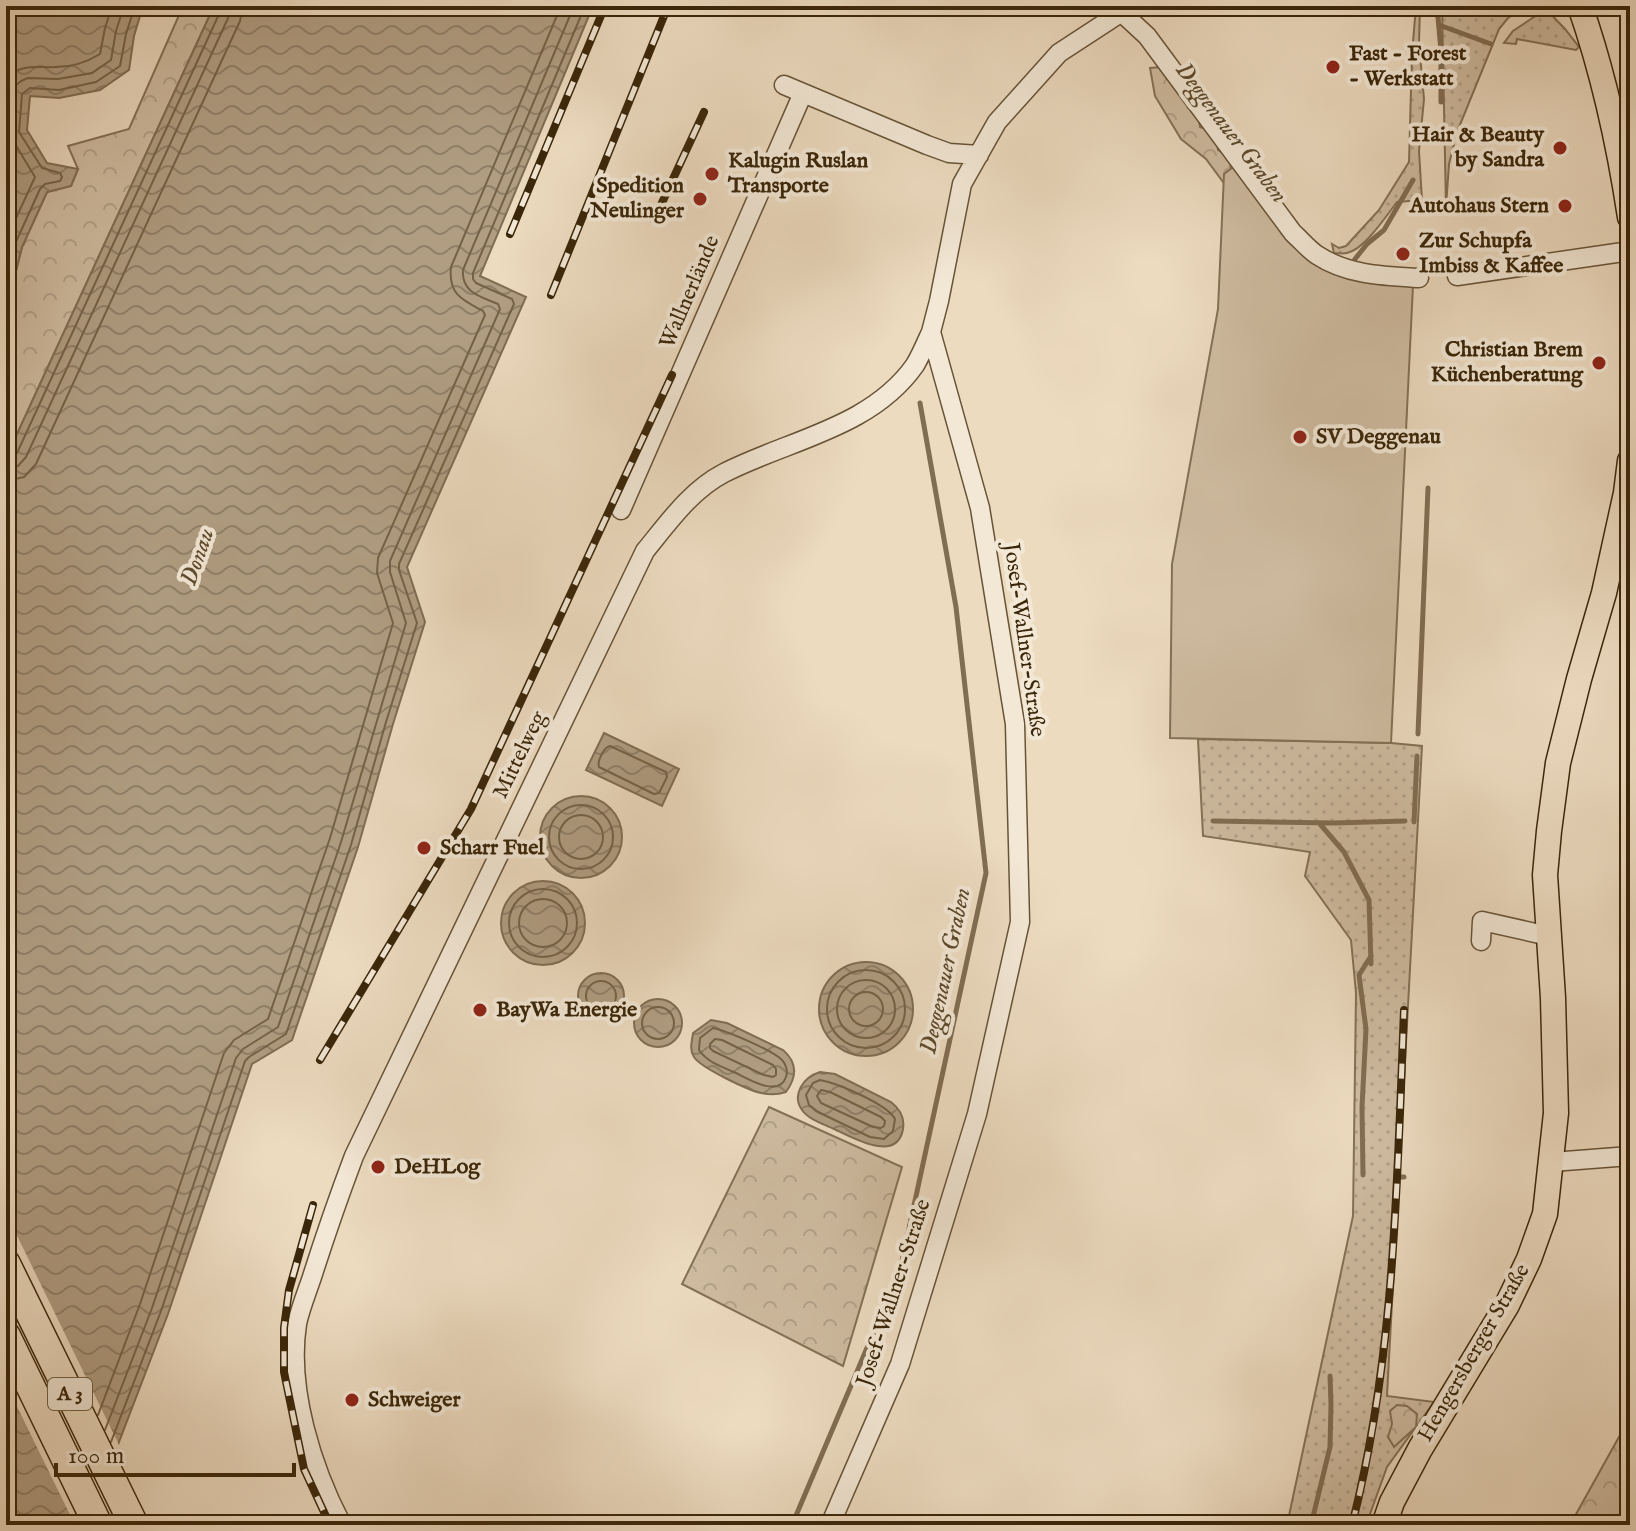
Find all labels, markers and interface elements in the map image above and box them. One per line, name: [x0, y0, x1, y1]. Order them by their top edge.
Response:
place label: Fast - Forest - Werkstatt: [1349, 40, 1467, 93]
water label: Deggenauer Graben: [1168, 56, 1294, 210]
marker: Fast - Forest - Werkstatt: [1324, 58, 1342, 76]
place label: Hair & Beauty by Sandra: [1412, 121, 1545, 174]
marker: Hair & Beauty by Sandra: [1551, 139, 1569, 157]
place label: Kalugin Ruslan Transporte: [727, 147, 868, 200]
marker: Kalugin Ruslan Transporte: [703, 165, 721, 183]
place label: Spedition Neulinger: [589, 172, 685, 225]
marker: Spedition Neulinger: [691, 190, 709, 208]
place label: Autohaus Stern: [1409, 192, 1549, 220]
marker: Autohaus Stern: [1556, 197, 1574, 215]
place label: Zur Schupfa Imbiss & Kaffee: [1419, 227, 1563, 280]
street label: Wallnerlände: [654, 231, 726, 353]
marker: Zur Schupfa Imbiss & Kaffee: [1394, 245, 1412, 263]
place label: Christian Brem Küchenberatung: [1431, 336, 1584, 389]
marker: Christian Brem Küchenberatung: [1590, 354, 1608, 372]
place label: SV Deggenau: [1316, 423, 1441, 451]
marker: SV Deggenau: [1291, 428, 1309, 446]
water label: Donau: [174, 524, 222, 590]
street label: Josef-Wallner-Straße: [996, 538, 1051, 739]
street label: Mittelweg: [487, 706, 554, 803]
place label: Scharr Fuel: [440, 834, 545, 862]
marker: Scharr Fuel: [415, 839, 433, 857]
water label: Deggenauer Graben: [913, 885, 979, 1057]
place label: BayWa Energie: [496, 996, 637, 1024]
marker: BayWa Energie: [471, 1001, 489, 1019]
place label: DeHLog: [394, 1153, 481, 1181]
marker: DeHLog: [369, 1158, 387, 1176]
street label: Josef-Wallner-Straße: [850, 1196, 938, 1393]
street label: Hengersberger Straße: [1412, 1259, 1536, 1447]
road number: A 3: [48, 1378, 92, 1410]
place label: Schweiger: [368, 1386, 461, 1414]
marker: Schweiger: [343, 1391, 361, 1409]
scale bar: [56, 1427, 294, 1477]
text: 100 m: [68, 1441, 124, 1472]

